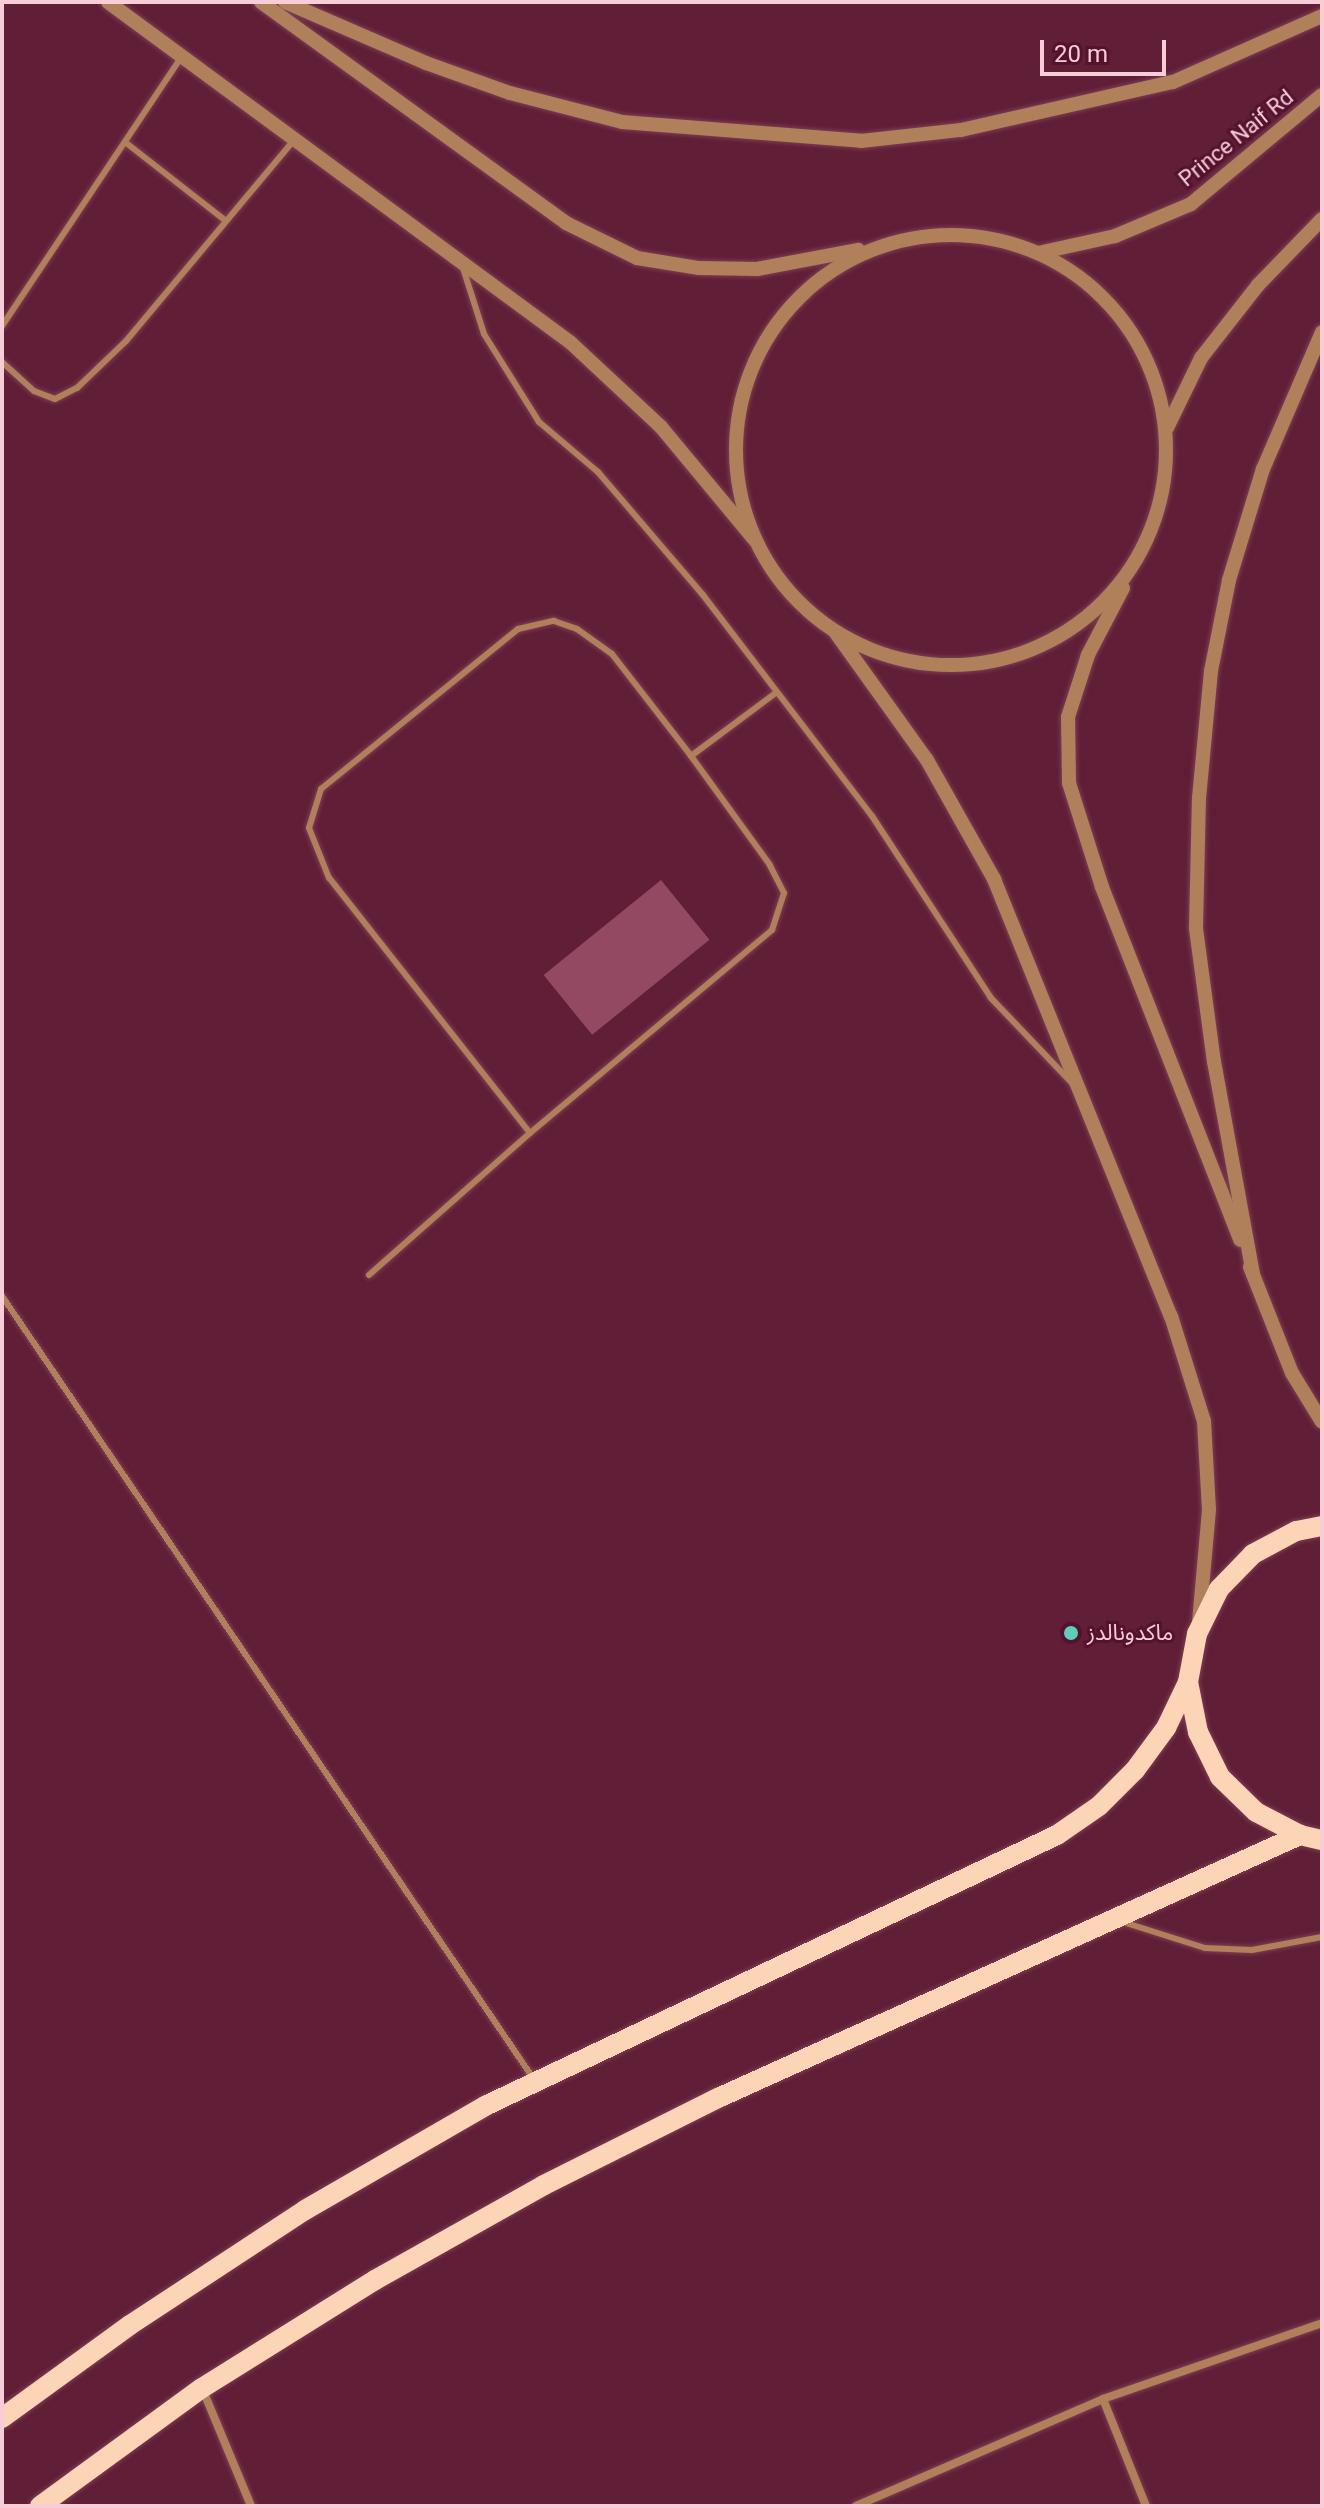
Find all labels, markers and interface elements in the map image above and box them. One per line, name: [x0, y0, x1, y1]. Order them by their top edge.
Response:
scale bar: [1044, 24, 1170, 74]
text: 20 m: [1054, 40, 1108, 68]
street label: Prince Naif Rd: [1173, 84, 1299, 192]
place label: ماكدونالدز: [1087, 1620, 1173, 1646]
marker: ماكدونالدز: [1062, 1624, 1080, 1642]

